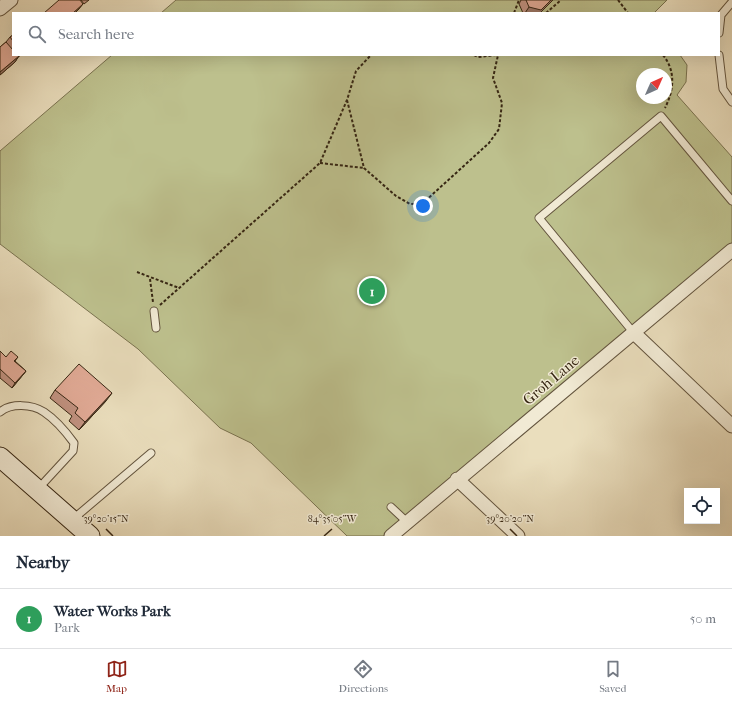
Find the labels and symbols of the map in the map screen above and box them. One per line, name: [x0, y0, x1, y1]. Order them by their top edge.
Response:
north arrow: [636, 68, 672, 104]
your location: [413, 196, 433, 216]
pin: 1: [359, 276, 385, 306]
street label: Groh Lane: [519, 351, 583, 409]
text: 39°20'15"N: [83, 513, 129, 525]
text: 84°35'05"W: [308, 513, 357, 525]
text: 39°20'20"N: [486, 513, 534, 525]

